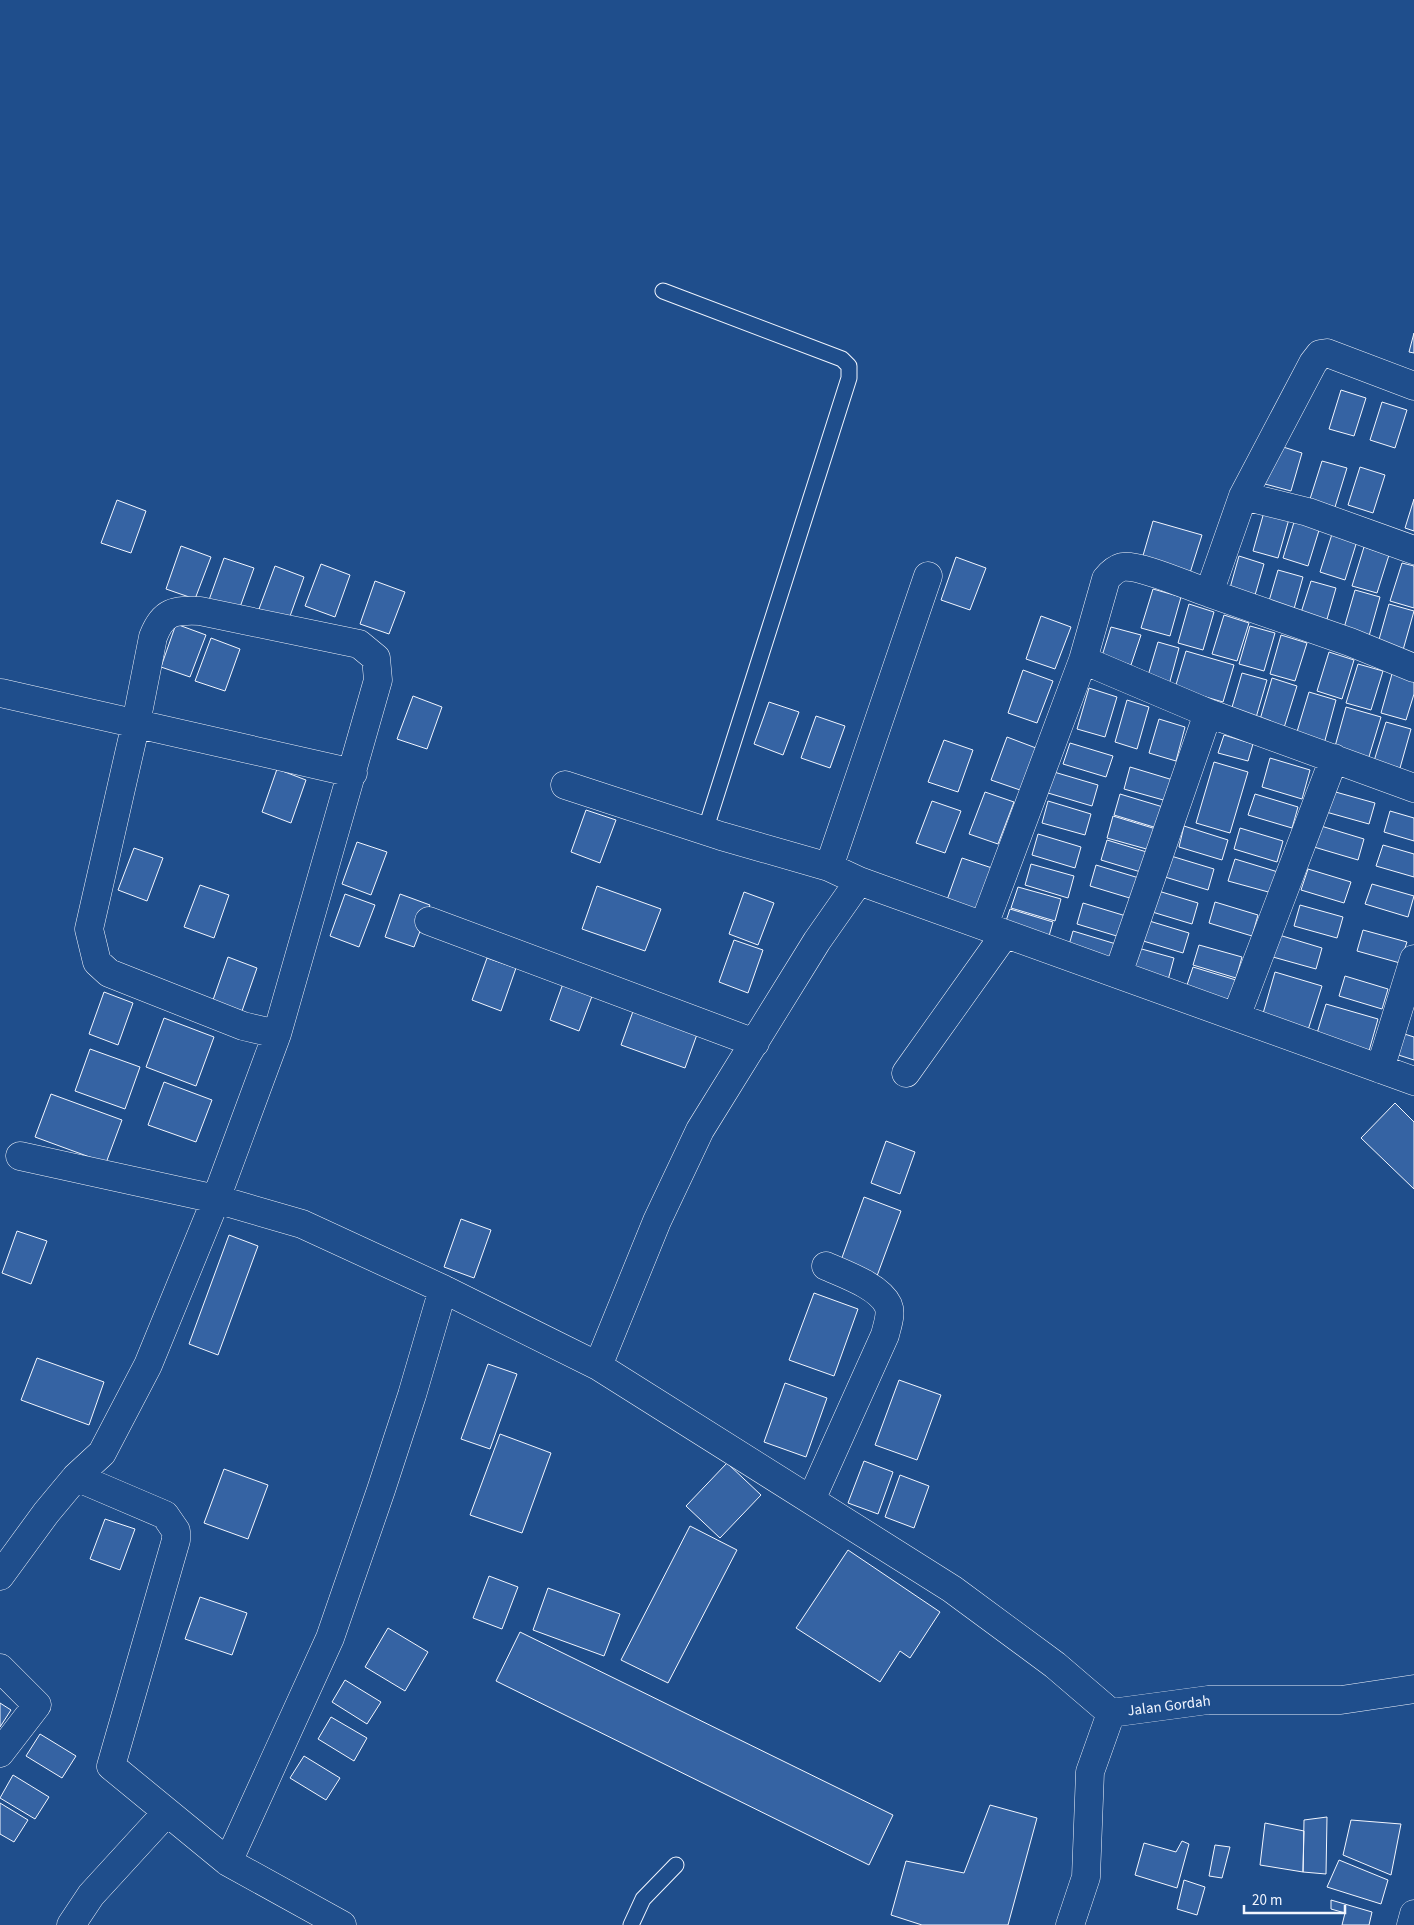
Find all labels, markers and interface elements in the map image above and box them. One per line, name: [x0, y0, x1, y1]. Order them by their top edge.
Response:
street label: Jalan Gordah: [1126, 1690, 1212, 1722]
scale bar: [1244, 1882, 1345, 1914]
text: 20 m: [1252, 1890, 1282, 1911]

